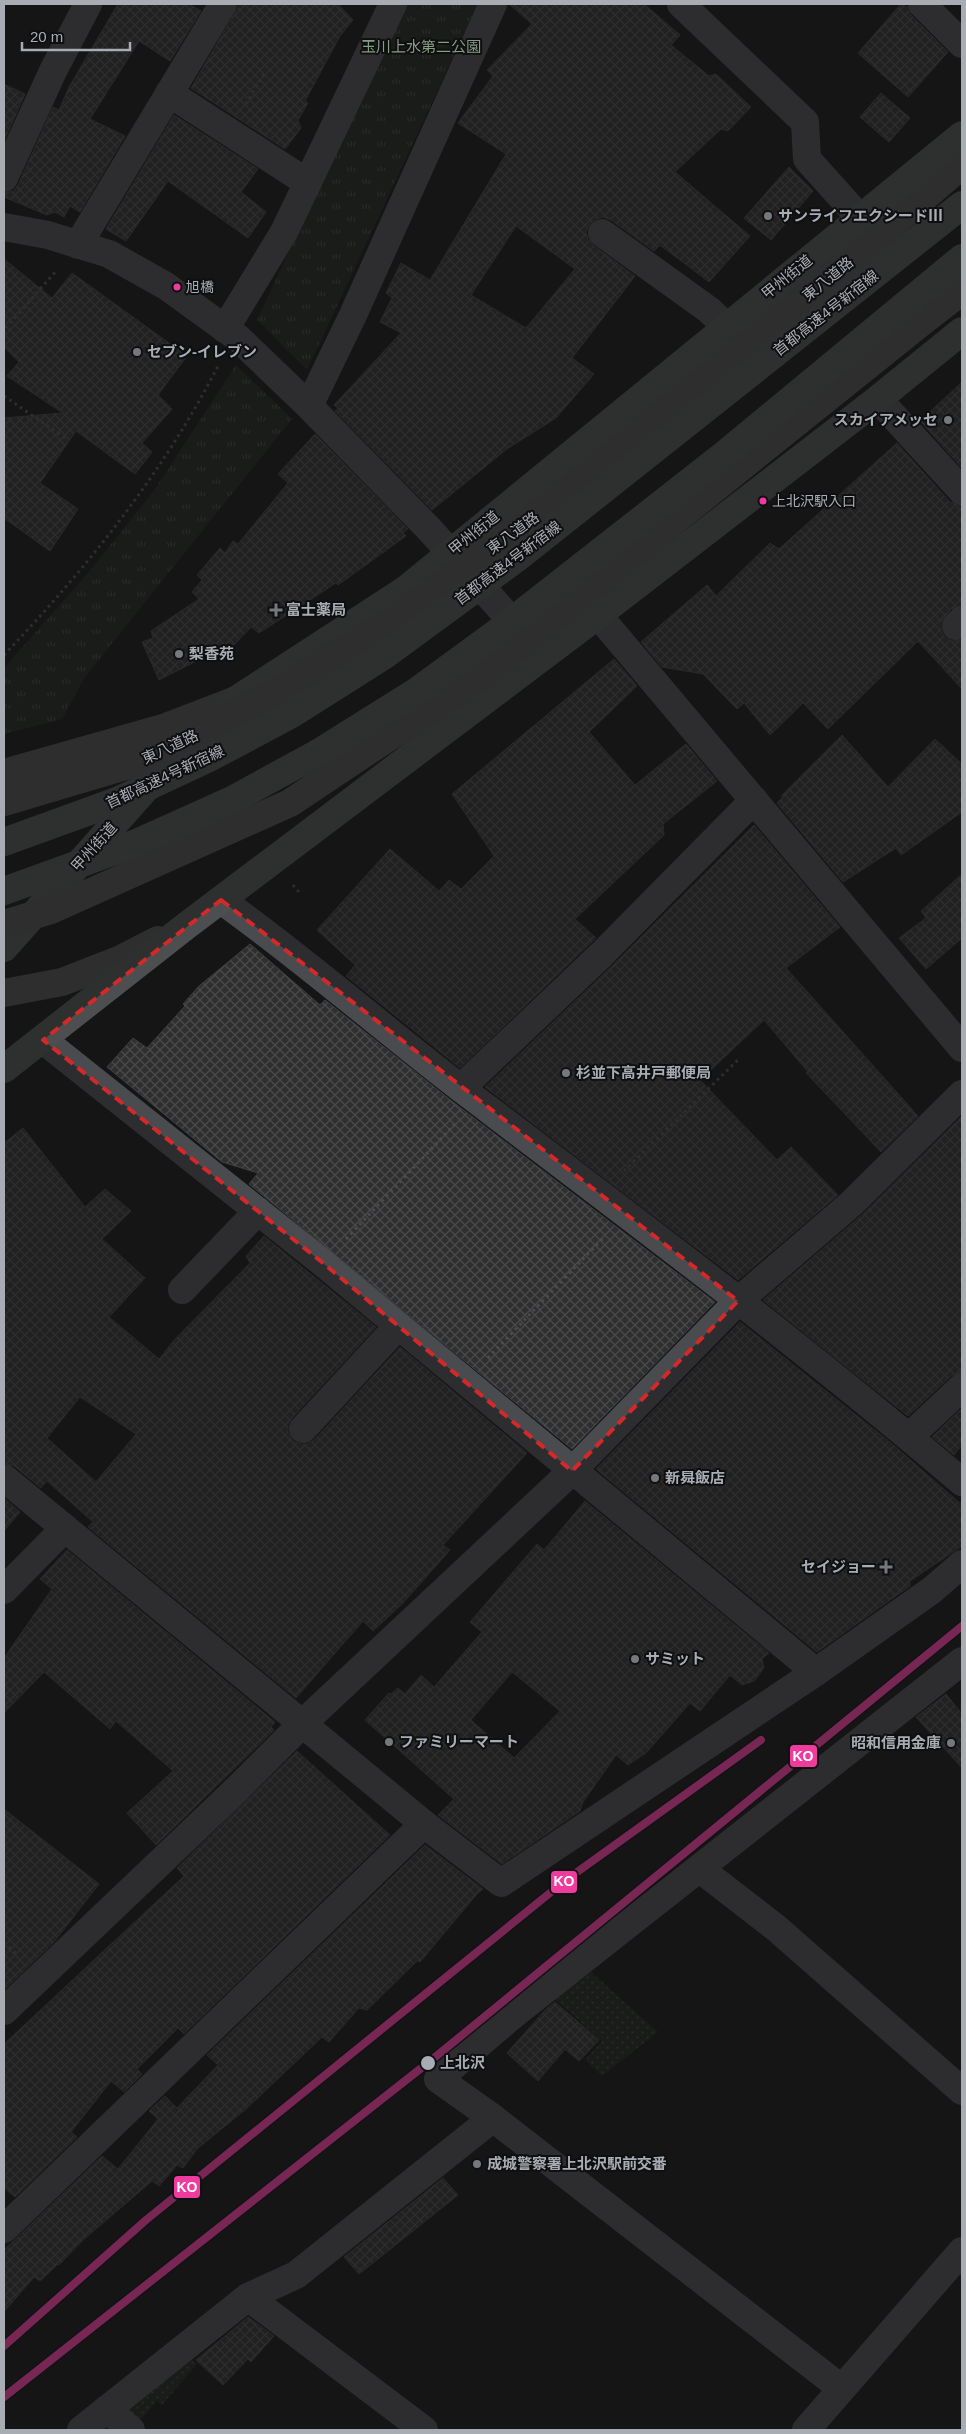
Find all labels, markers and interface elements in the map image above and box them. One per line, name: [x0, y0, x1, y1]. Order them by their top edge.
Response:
scale bar: [22, 20, 130, 52]
text: 20 m: [30, 28, 63, 45]
park label: 玉川上水第二公園: [361, 38, 481, 55]
place label: サンライフエクシードⅢ: [778, 207, 943, 224]
marker: サンライフエクシードⅢ: [762, 210, 774, 222]
street label: 甲州街道: [758, 251, 815, 302]
street label: 東八道路: [799, 253, 856, 304]
street label: 首都高速4号新宿線: [770, 266, 881, 359]
place label: 旭橋: [186, 279, 214, 295]
marker: 旭橋: [172, 282, 182, 292]
place label: セブン-イレブン: [147, 343, 257, 360]
marker: セブン-イレブン: [131, 346, 143, 358]
place label: スカイアメッセ: [834, 411, 938, 428]
marker: スカイアメッセ: [942, 414, 954, 426]
place label: 上北沢駅入口: [772, 493, 856, 509]
marker: 上北沢駅入口: [758, 496, 768, 506]
street label: 甲州街道: [445, 507, 502, 558]
street label: 東八道路: [483, 508, 542, 557]
street label: 首都高速4号新宿線: [451, 517, 564, 608]
place label: 富士薬局: [286, 601, 346, 618]
marker: 富士薬局: [270, 604, 282, 616]
place label: 梨香苑: [189, 645, 234, 662]
marker: 梨香苑: [173, 648, 185, 660]
street label: 東八道路: [139, 726, 201, 767]
street label: 首都高速4号新宿線: [103, 742, 227, 811]
street label: 甲州街道: [67, 819, 120, 875]
place label: 杉並下高井戸郵便局: [576, 1064, 711, 1081]
marker: 杉並下高井戸郵便局: [560, 1067, 572, 1079]
place label: 新曻飯店: [665, 1469, 725, 1486]
marker: 新曻飯店: [649, 1472, 661, 1484]
place label: セイジョー: [801, 1558, 876, 1575]
marker: セイジョー: [880, 1561, 892, 1573]
place label: サミット: [645, 1650, 705, 1667]
marker: サミット: [629, 1653, 641, 1665]
place label: ファミリーマート: [399, 1733, 519, 1750]
place label: 昭和信用金庫: [851, 1734, 941, 1751]
marker: ファミリーマート: [383, 1736, 395, 1748]
marker: 昭和信用金庫: [945, 1737, 957, 1749]
line badge: KO: [789, 1744, 818, 1768]
text: KO: [793, 1748, 814, 1764]
line badge: KO: [550, 1870, 578, 1894]
text: KO: [554, 1873, 575, 1889]
marker: 上北沢: [419, 2054, 437, 2072]
place label: 上北沢: [440, 2054, 485, 2071]
place label: 成城警察署上北沢駅前交番: [487, 2155, 667, 2172]
marker: 成城警察署上北沢駅前交番: [471, 2158, 483, 2170]
line badge: KO: [173, 2175, 201, 2199]
text: KO: [177, 2179, 198, 2195]

